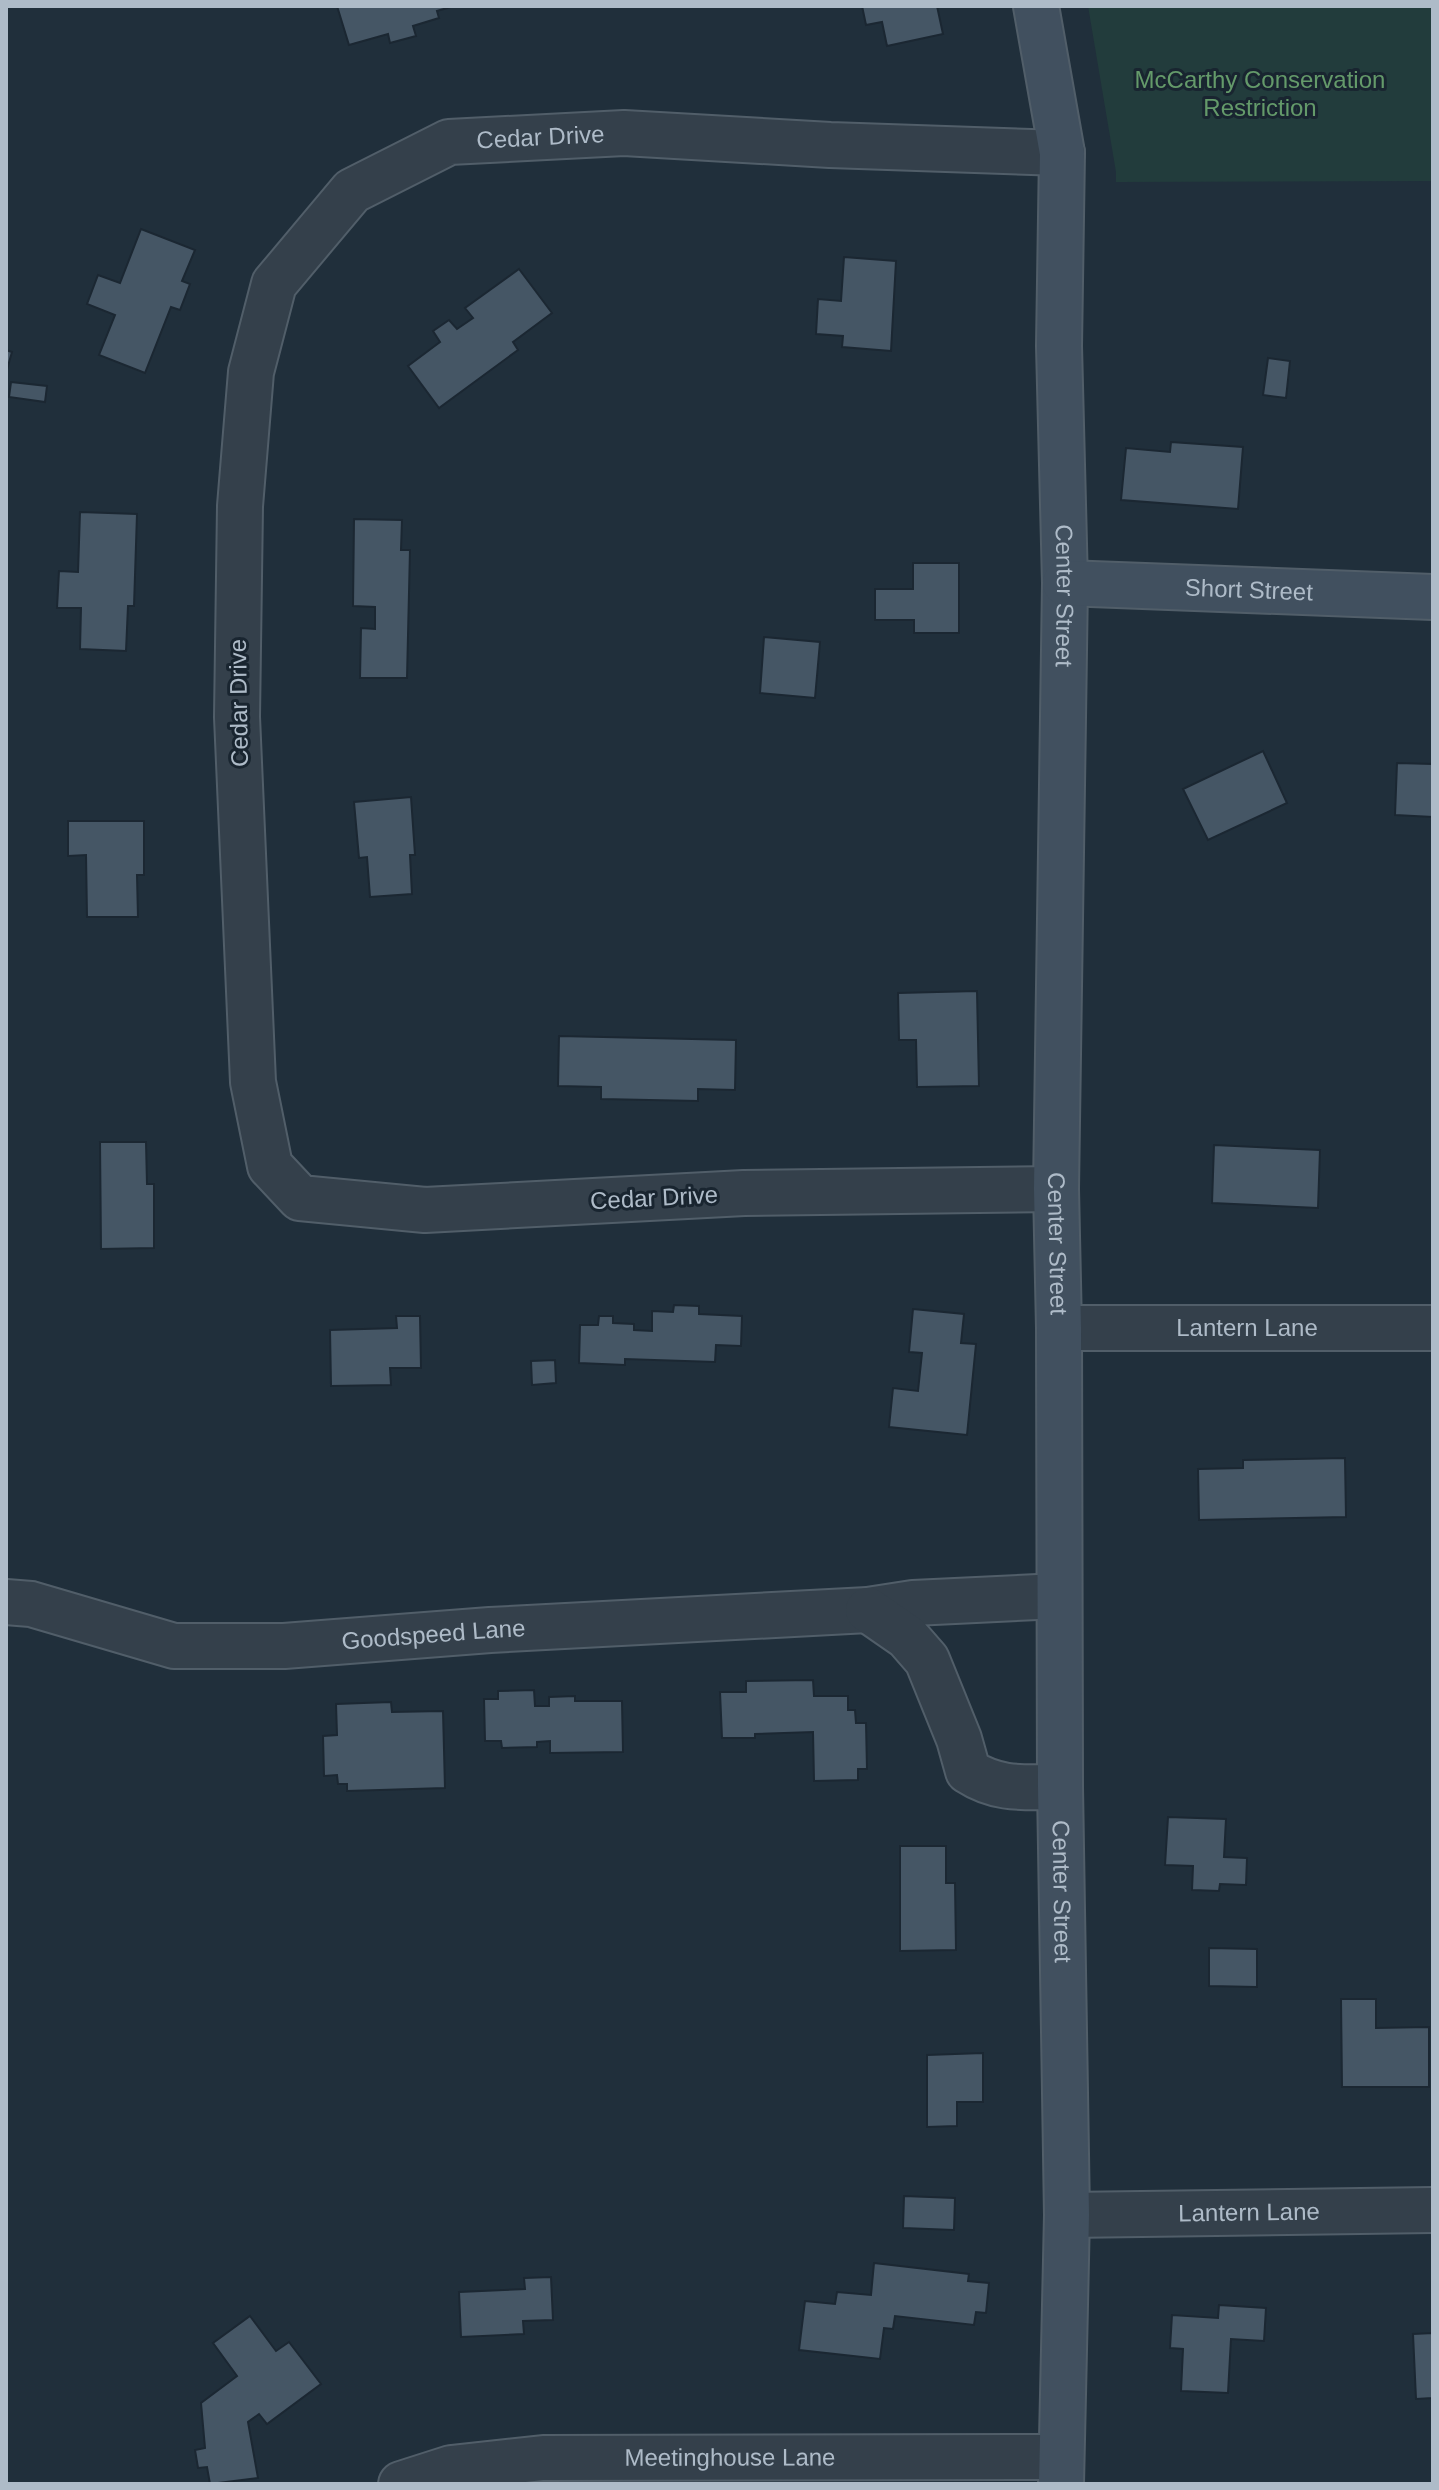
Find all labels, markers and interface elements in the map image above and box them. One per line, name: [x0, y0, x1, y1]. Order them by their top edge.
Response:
park label: McCarthy Conservation Restriction: [1135, 66, 1385, 121]
street label: Cedar Drive: [476, 120, 605, 154]
street label: Center Street: [1051, 524, 1079, 668]
street label: Short Street: [1184, 574, 1314, 605]
street label: Cedar Drive: [224, 639, 253, 767]
street label: Center Street: [1043, 1172, 1073, 1316]
street label: Cedar Drive: [589, 1181, 719, 1214]
street label: Lantern Lane: [1176, 1314, 1318, 1341]
street label: Goodspeed Lane: [340, 1614, 526, 1654]
street label: Center Street: [1048, 1820, 1077, 1963]
street label: Lantern Lane: [1178, 2198, 1320, 2226]
street label: Meetinghouse Lane: [624, 2443, 835, 2471]

